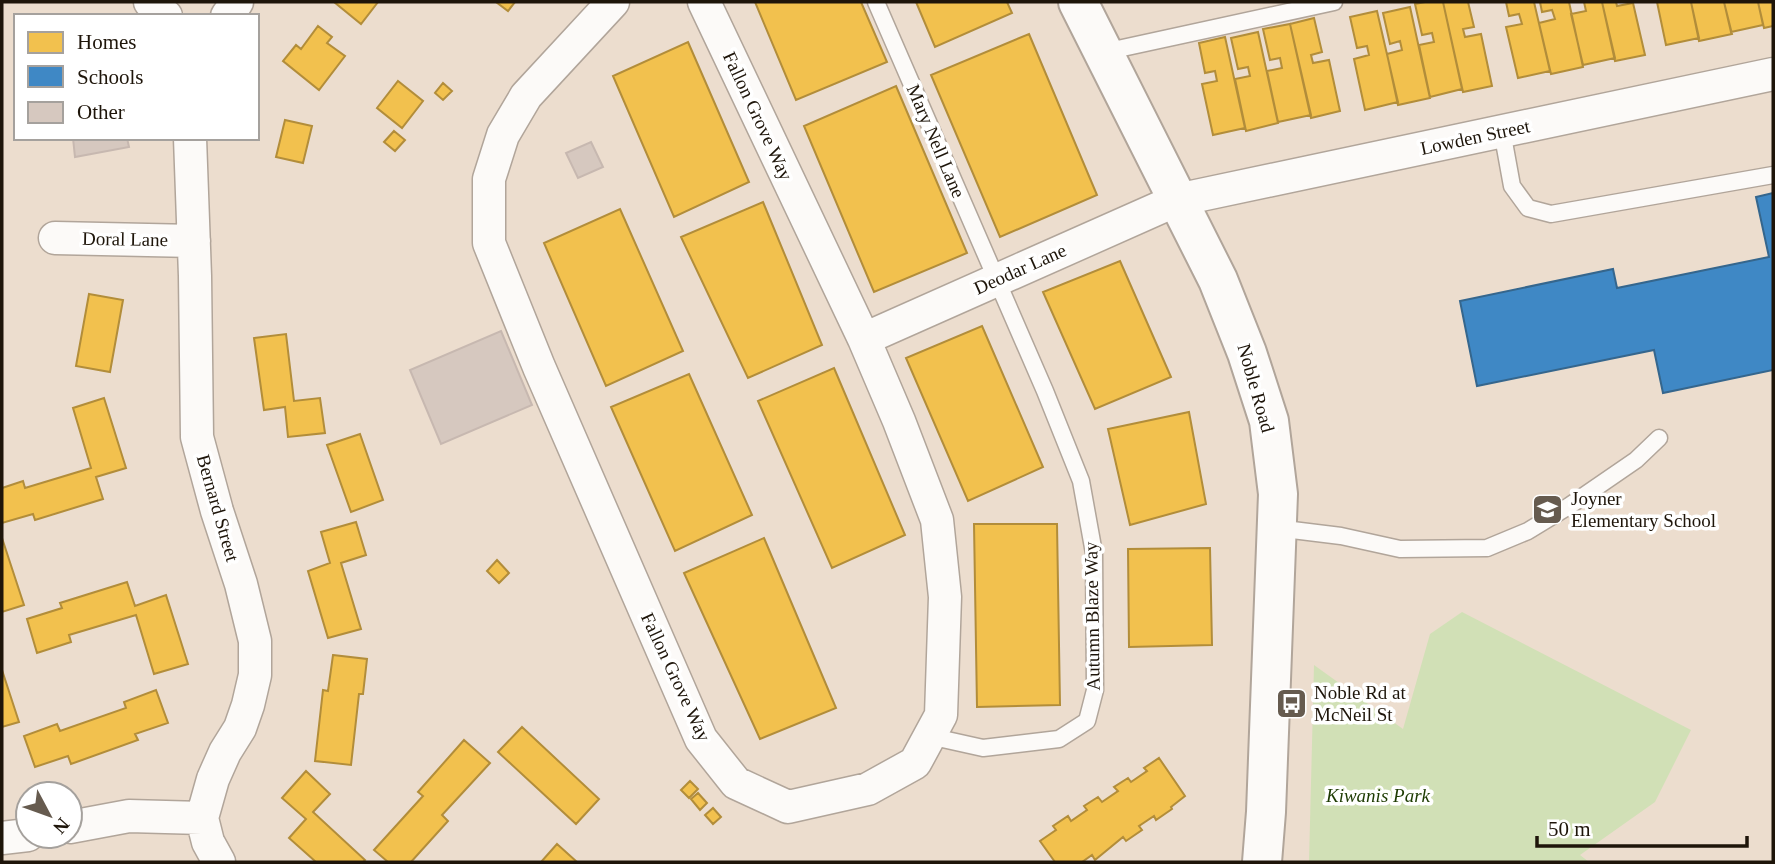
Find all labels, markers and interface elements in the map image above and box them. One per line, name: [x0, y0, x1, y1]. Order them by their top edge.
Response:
legend: [14, 14, 259, 140]
text: Homes: [77, 30, 137, 54]
street label: Fallon Grove Way: [719, 48, 797, 184]
text: Schools: [77, 65, 144, 89]
street label: Mary Nell Lane: [903, 81, 969, 201]
text: Other: [77, 100, 125, 124]
street label: Lowden Street: [1418, 115, 1532, 159]
street label: Doral Lane: [82, 228, 168, 250]
street label: Deodar Lane: [971, 239, 1069, 299]
street label: Noble Road: [1233, 341, 1279, 435]
street label: Bernard Street: [193, 452, 243, 565]
place label: Joyner Elementary School: [1571, 488, 1716, 531]
school or university icon: Joyner Elementary School: [1531, 492, 1565, 526]
street label: Autumn Blaze Way: [1080, 541, 1104, 691]
street label: Fallon Grove Way: [637, 609, 715, 745]
place label: Noble Rd at McNeil St: [1314, 682, 1407, 725]
bus stop icon: Noble Rd at McNeil St: [1274, 686, 1308, 720]
north arrow: [14, 780, 84, 850]
park label: Kiwanis Park: [1325, 785, 1431, 806]
scale bar: [1537, 804, 1747, 848]
text: N: [49, 814, 74, 838]
text: 50 m: [1548, 817, 1591, 841]

